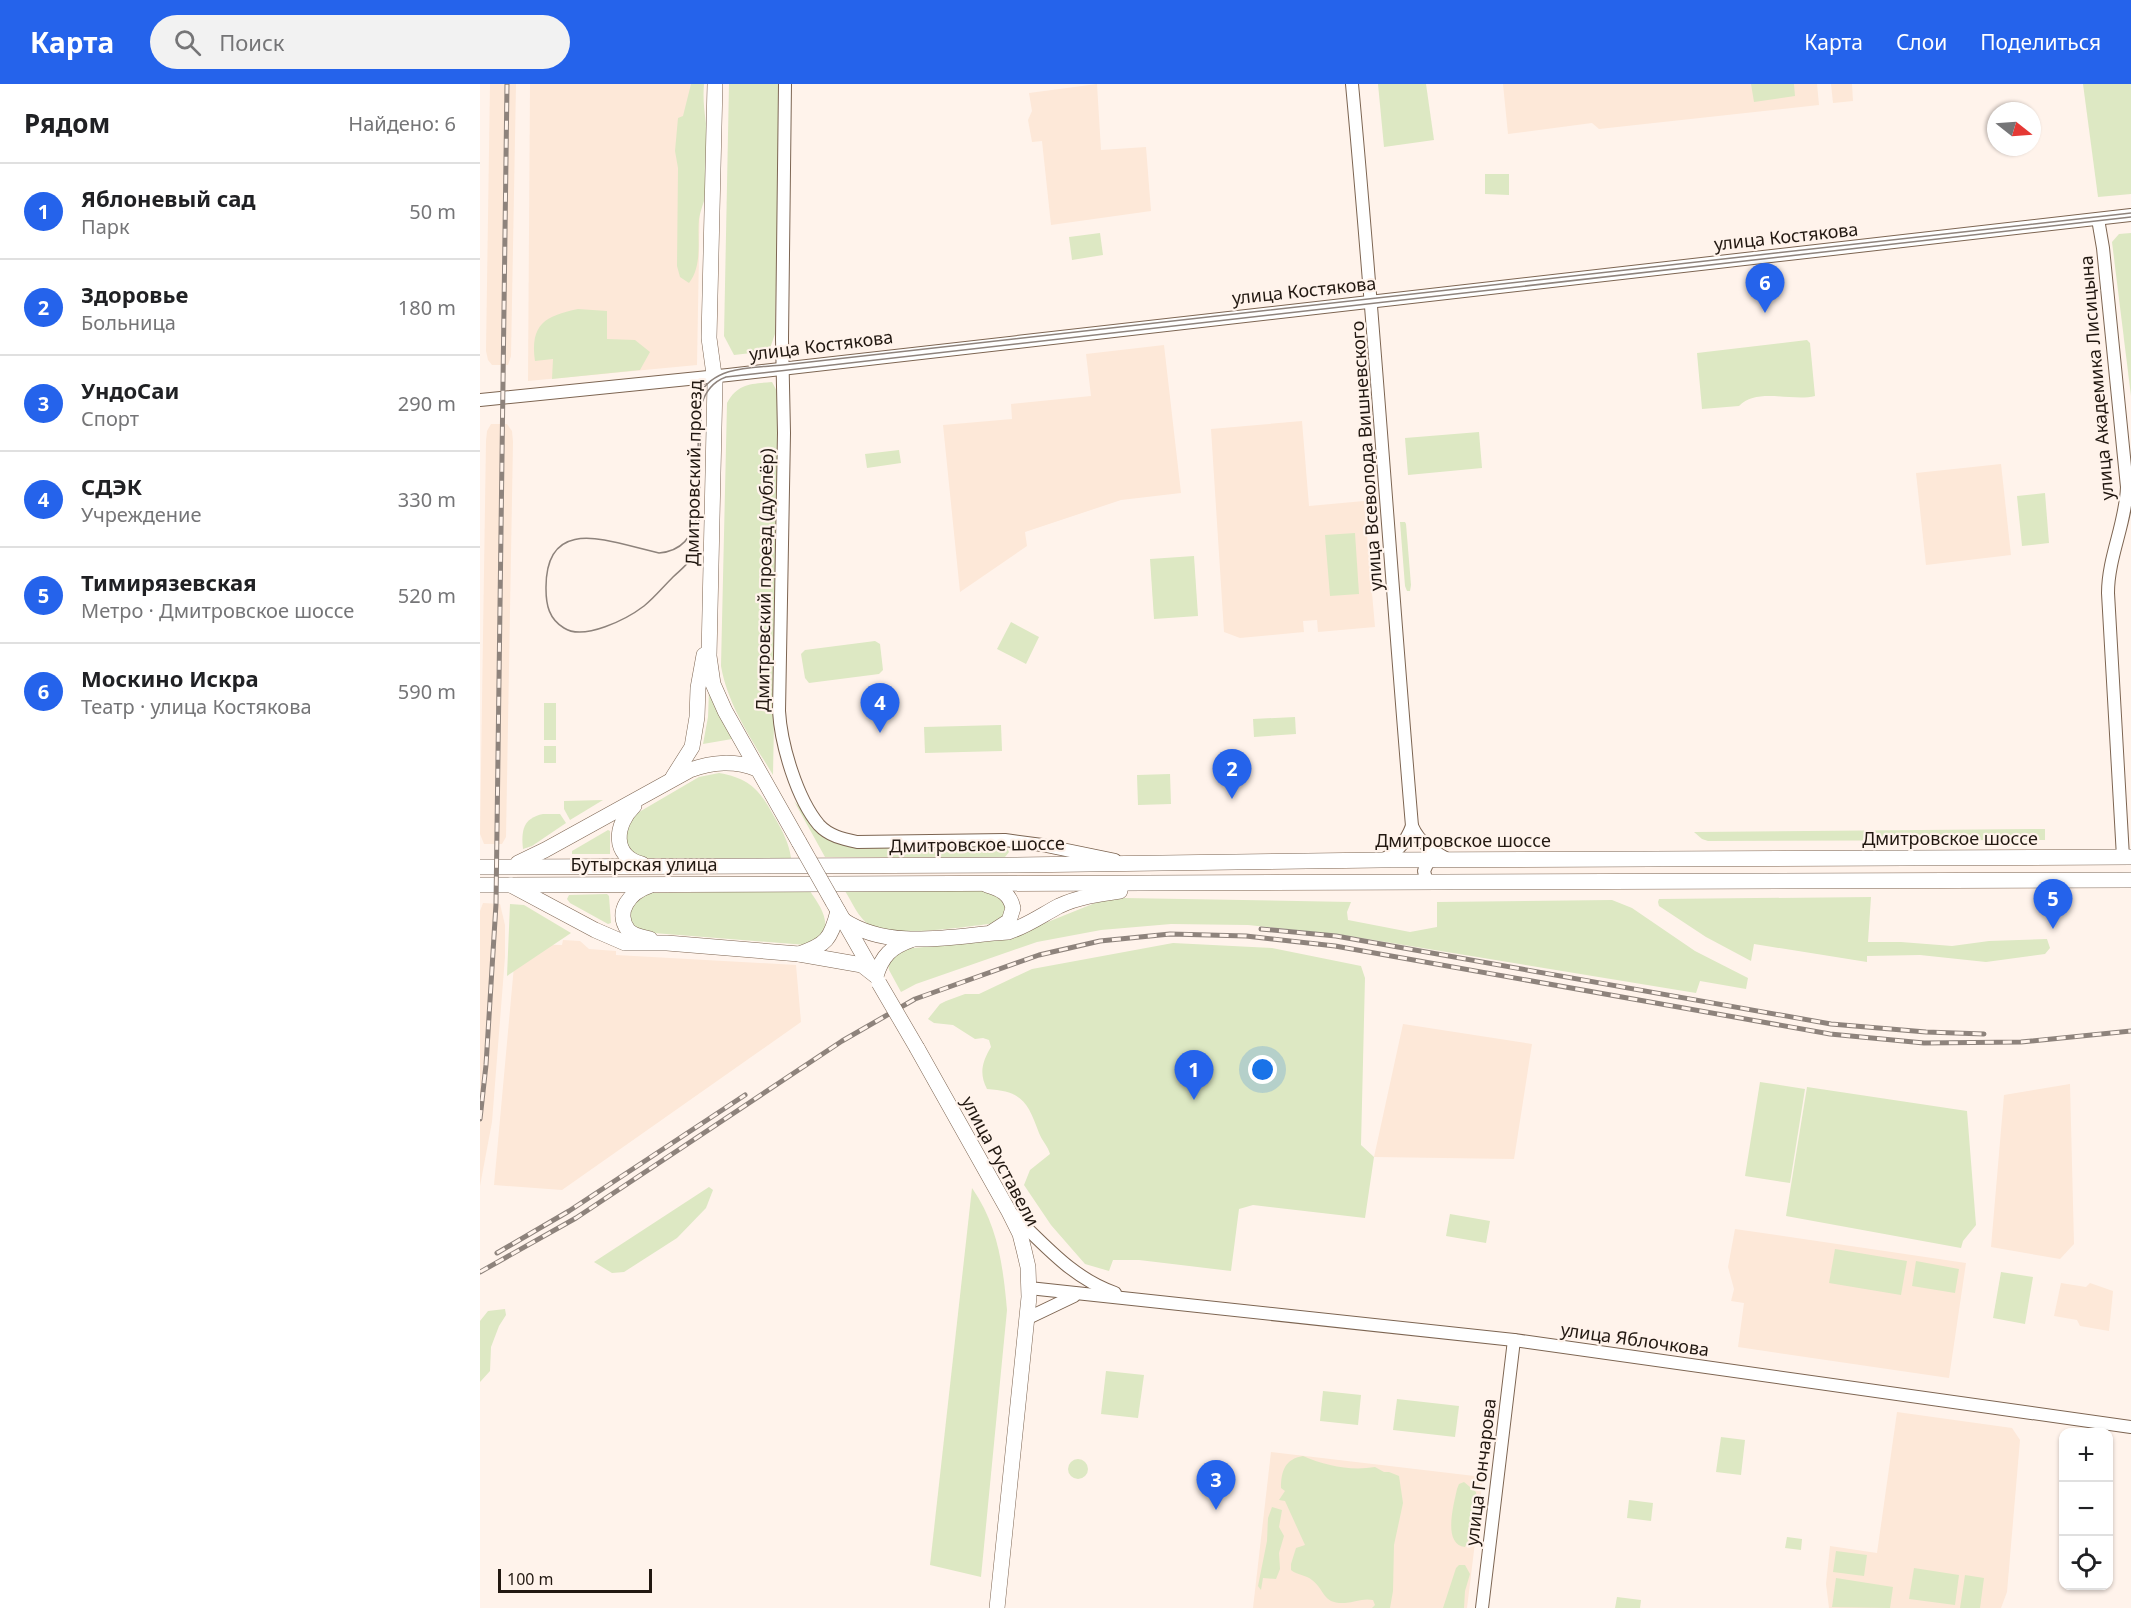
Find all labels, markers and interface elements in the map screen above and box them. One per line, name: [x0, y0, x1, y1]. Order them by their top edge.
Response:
search box: [150, 15, 570, 69]
text: Карта: [30, 23, 114, 61]
icon: search: [171, 26, 204, 59]
text: Поиск: [219, 27, 285, 57]
text: Карта: [1804, 28, 1863, 56]
text: Слои: [1896, 28, 1947, 56]
text: Поделиться: [1980, 28, 2101, 56]
north arrow: [1987, 102, 2041, 156]
text: Рядом: [24, 105, 110, 141]
text: Найдено: 6: [348, 110, 456, 137]
text: Яблоневый сад: [81, 183, 255, 213]
text: 1: [38, 198, 49, 225]
text: 50 m: [409, 198, 456, 225]
text: Парк: [81, 213, 130, 240]
street label: улица Костякова: [1713, 216, 1859, 256]
street label: улица Академика Лисицына: [2073, 255, 2119, 501]
pin: 6: [1746, 264, 1784, 313]
street label: улица Костякова: [1231, 270, 1377, 310]
text: Здоровье: [81, 279, 188, 309]
text: 2: [38, 294, 49, 321]
text: 180 m: [398, 294, 456, 321]
text: Больница: [81, 309, 176, 336]
street label: улица Всеволода Вишневского: [1345, 320, 1387, 592]
street label: улица Костякова: [748, 324, 894, 366]
text: УндоСаи: [81, 375, 179, 405]
street label: Дмитровский проезд: [679, 380, 707, 566]
text: 3: [38, 390, 49, 417]
text: 290 m: [398, 390, 456, 417]
text: Спорт: [81, 405, 139, 432]
street label: Дмитровский проезд (дублёр): [750, 448, 778, 712]
text: СДЭК: [81, 471, 142, 501]
text: 4: [38, 486, 49, 513]
text: 330 m: [398, 486, 456, 513]
text: Учреждение: [81, 501, 202, 528]
text: Тимирязевская: [81, 567, 257, 597]
text: 5: [38, 582, 49, 609]
text: 520 m: [398, 582, 456, 609]
text: Метро · Дмитровское шоссе: [81, 597, 354, 624]
text: Москино Искра: [81, 663, 259, 693]
text: 6: [38, 678, 49, 705]
text: 590 m: [398, 678, 456, 705]
pin: 4: [860, 684, 900, 733]
text: Театр · улица Костякова: [81, 693, 312, 720]
pin: 2: [1212, 750, 1251, 799]
street label: Дмитровское шоссе: [1862, 826, 2038, 850]
street label: Дмитровское шоссе: [1375, 828, 1551, 852]
street label: Дмитровское шоссе: [889, 830, 1065, 858]
street label: Бутырская улица: [570, 852, 718, 876]
pin: 5: [2034, 880, 2072, 929]
pin: 1: [1174, 1050, 1214, 1100]
your location: [1248, 1055, 1277, 1084]
street label: улица Руставели: [957, 1092, 1045, 1230]
street label: улица Яблочкова: [1559, 1317, 1711, 1361]
street label: улица Гончарова: [1459, 1397, 1501, 1547]
map controls: [2059, 1428, 2113, 1590]
button: +: [2059, 1428, 2113, 1482]
pin: 3: [1196, 1460, 1236, 1510]
button: −: [2059, 1482, 2113, 1536]
button: locate: [2059, 1536, 2113, 1590]
scale bar: [498, 1566, 652, 1594]
text: 100 m: [507, 1568, 554, 1590]

